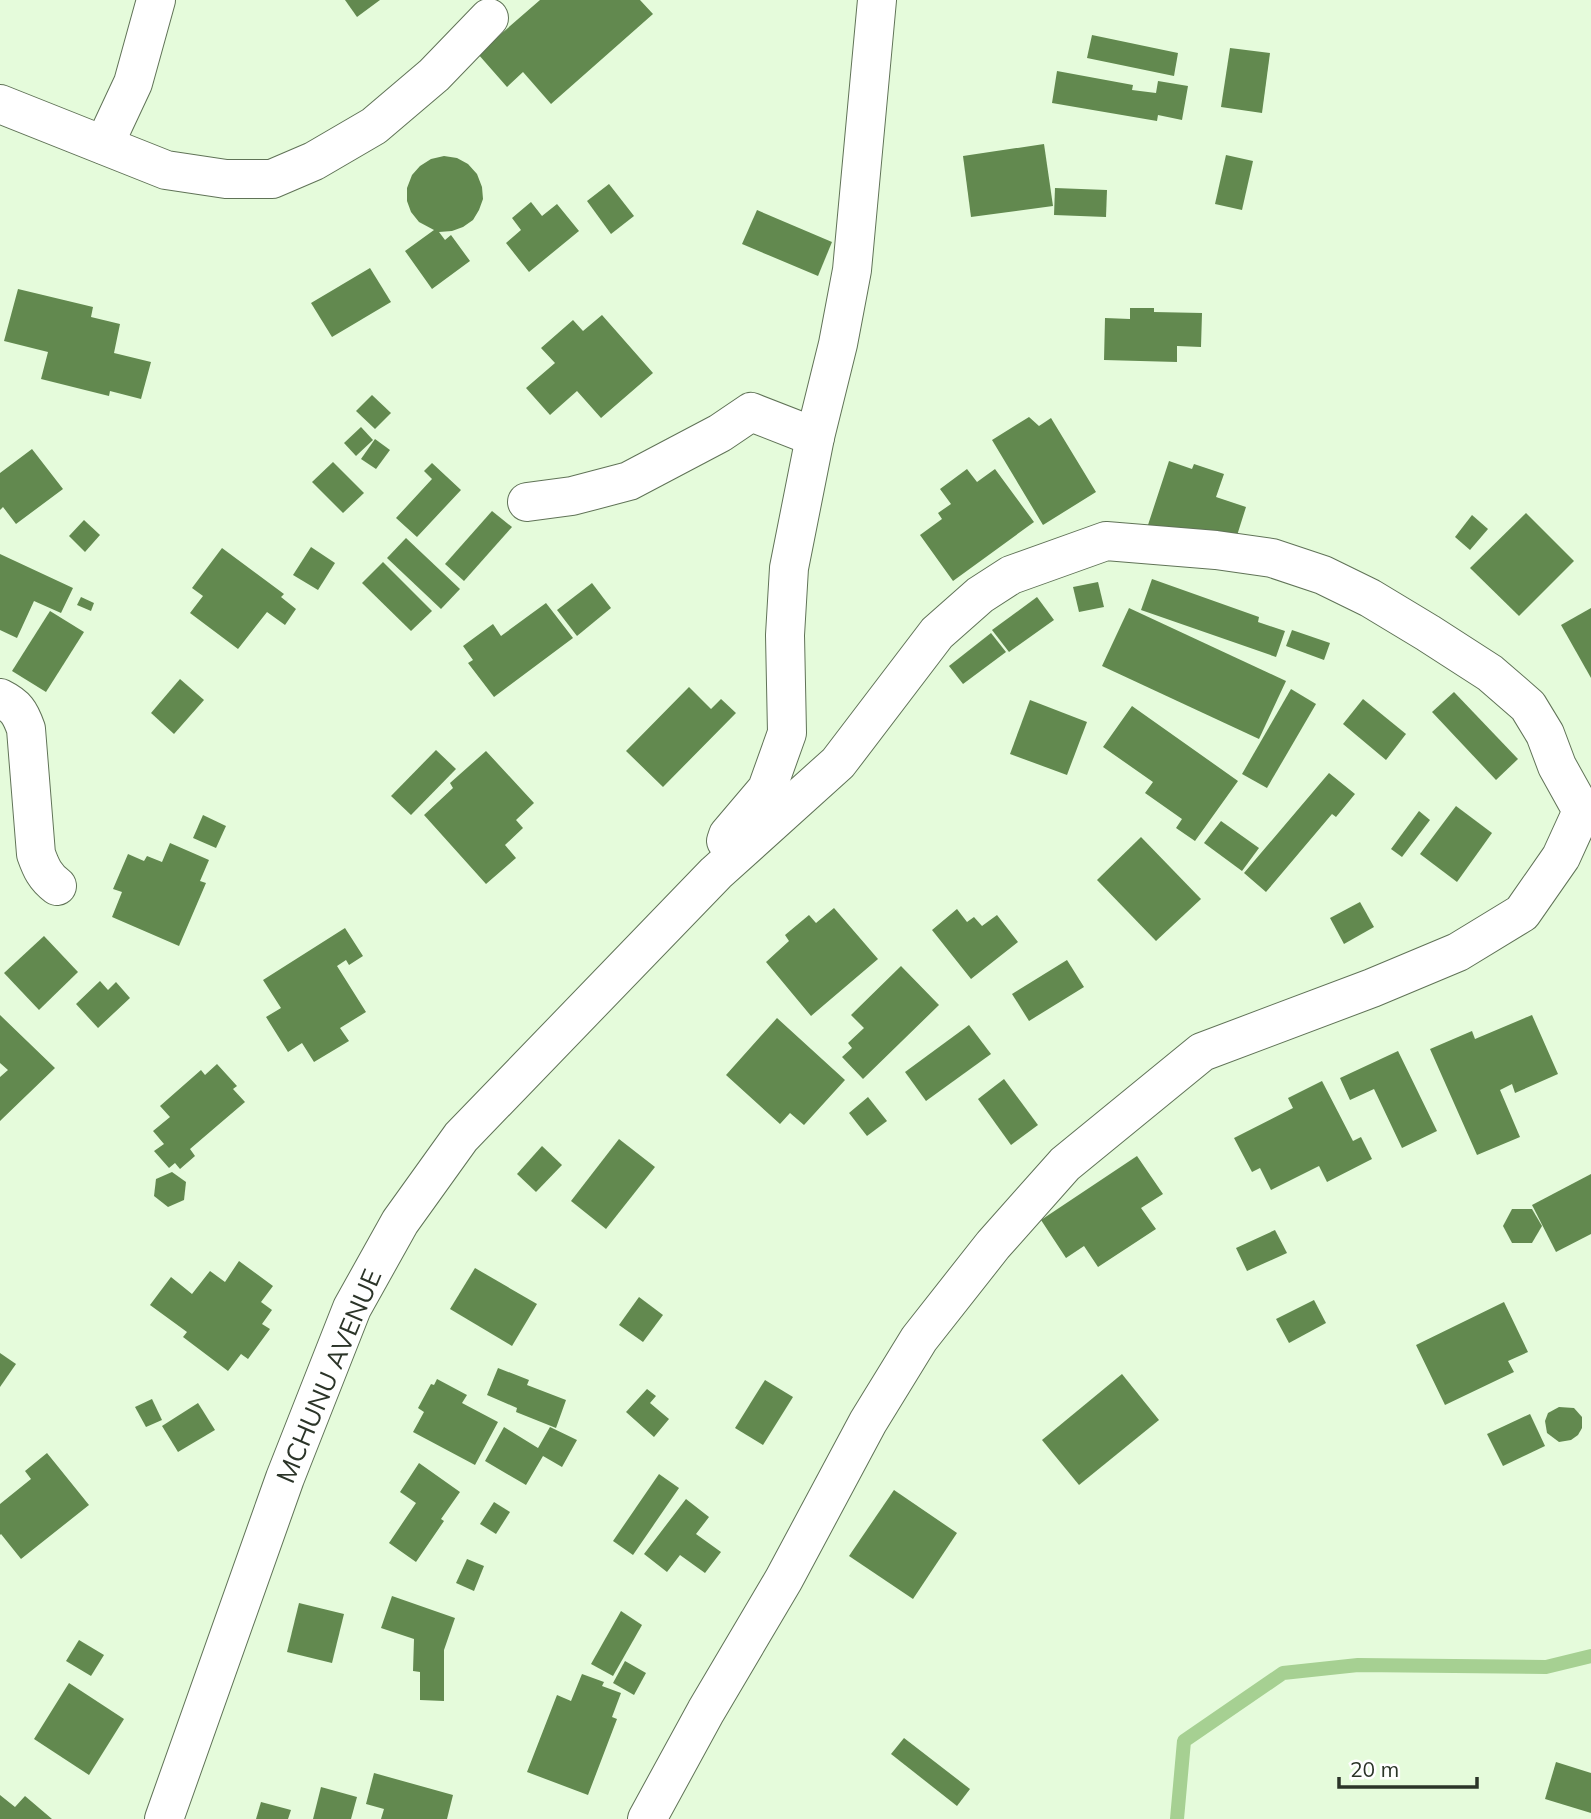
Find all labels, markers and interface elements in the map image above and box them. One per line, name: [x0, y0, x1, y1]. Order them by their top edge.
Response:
street label: MCHUNU AVENUE: [269, 1264, 388, 1488]
scale bar: [1339, 1745, 1477, 1789]
text: 20 m: [1350, 1756, 1399, 1782]

